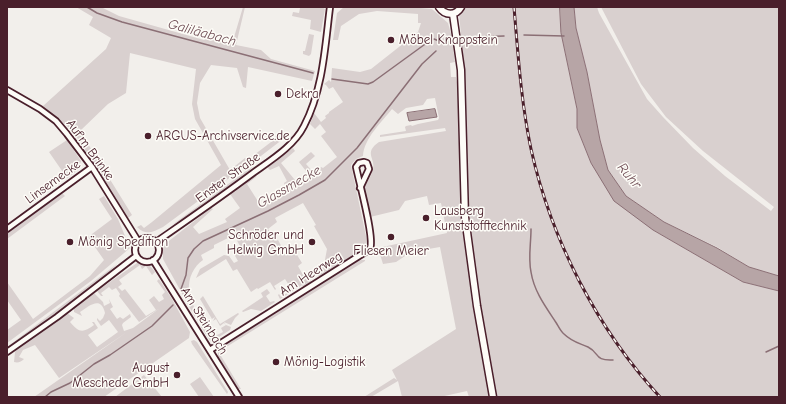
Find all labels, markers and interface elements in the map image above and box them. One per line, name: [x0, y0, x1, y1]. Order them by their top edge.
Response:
water label: Galiläabach: [166, 16, 238, 50]
place label: Möbel Knappstein: [399, 32, 498, 48]
marker: Möbel Knappstein: [386, 35, 396, 45]
place label: Dekra: [286, 86, 319, 102]
marker: Dekra: [273, 89, 283, 99]
street label: Auf'm Brinke: [63, 117, 117, 183]
place label: ARGUS-Archivservice.de: [156, 128, 290, 144]
marker: ARGUS-Archivservice.de: [143, 131, 153, 141]
street label: Enster Straße: [193, 149, 263, 207]
street label: Linsemecke: [22, 157, 84, 207]
water label: Ruhr: [613, 160, 645, 192]
water label: Glassmecke: [254, 162, 324, 212]
place label: Lausberg Kunststofftechnik: [434, 203, 527, 234]
marker: Lausberg Kunststofftechnik: [421, 213, 431, 223]
place label: Schröder und Helwig GmbH: [227, 227, 304, 258]
marker: Fliesen Meier: [386, 232, 396, 242]
place label: Mönig Spedition: [78, 234, 168, 250]
marker: Mönig Spedition: [65, 237, 75, 247]
marker: Schröder und Helwig GmbH: [307, 237, 317, 247]
place label: Fliesen Meier: [353, 243, 429, 259]
street label: Am Heerweg: [277, 249, 345, 299]
street label: Am Steinbach: [177, 284, 231, 358]
place label: Mönig-Logistik: [284, 354, 365, 370]
marker: Mönig-Logistik: [271, 357, 281, 367]
place label: August Meschede GmbH: [72, 360, 169, 391]
marker: August Meschede GmbH: [172, 370, 182, 380]

